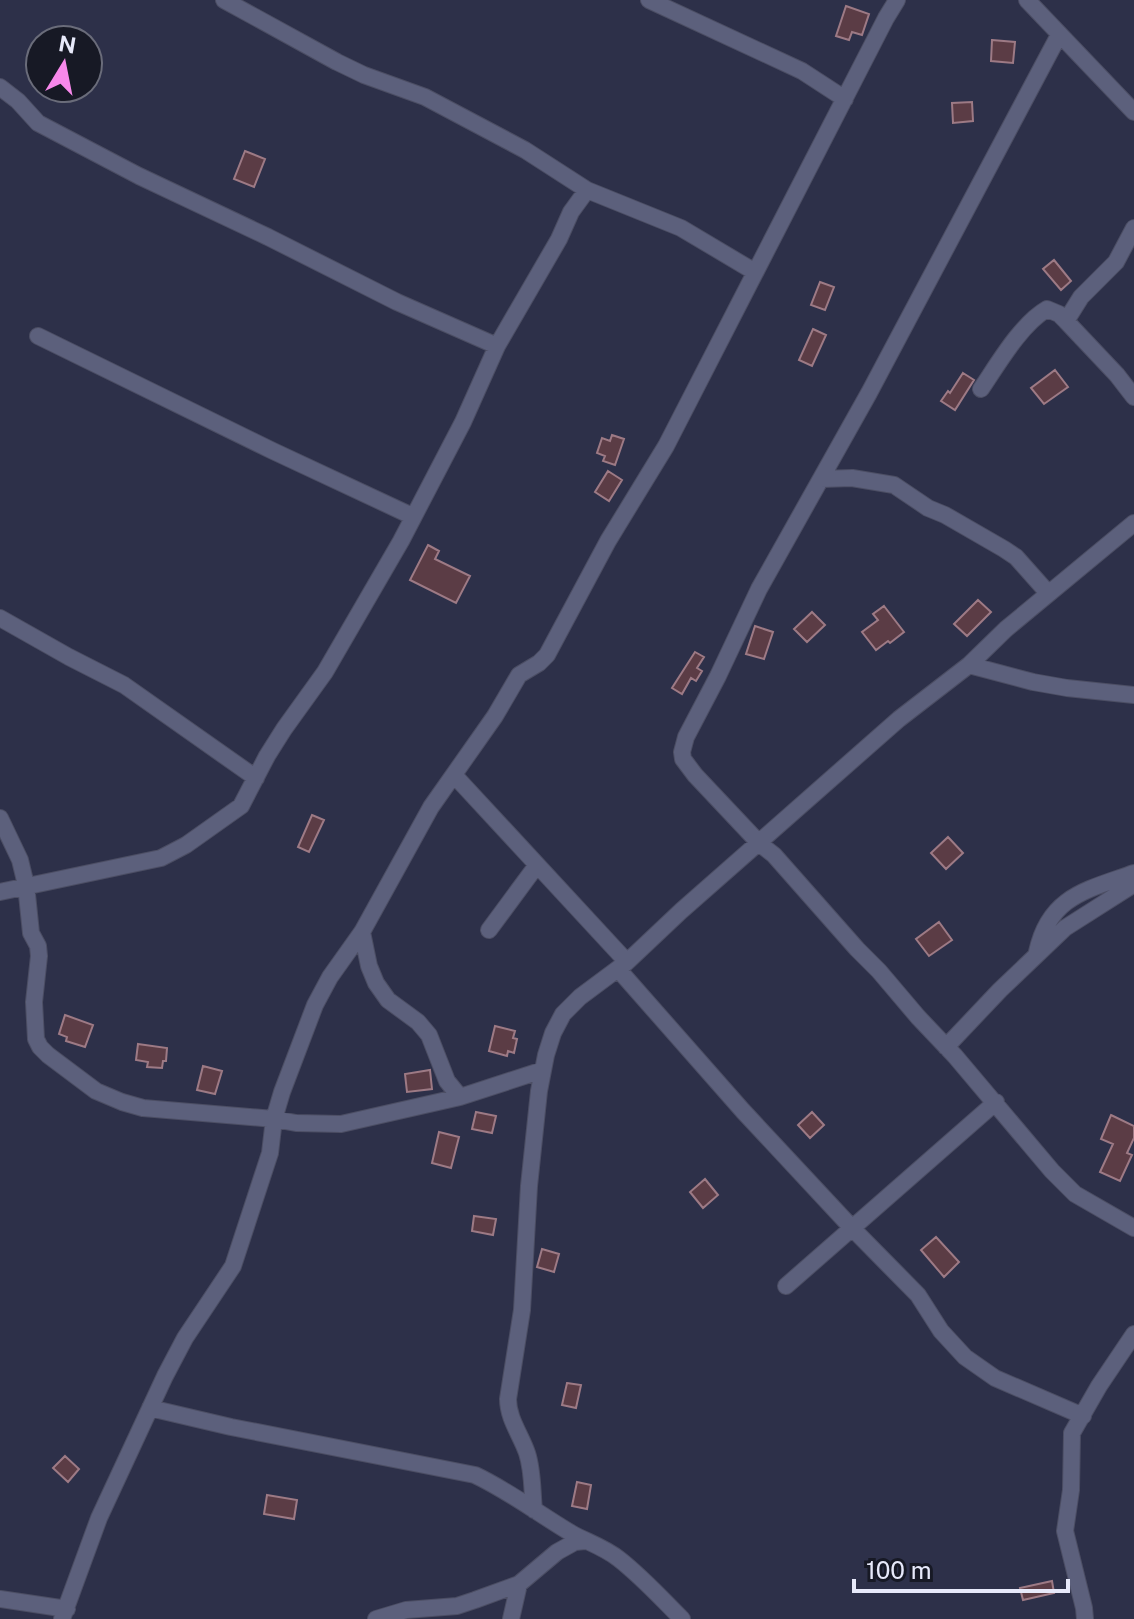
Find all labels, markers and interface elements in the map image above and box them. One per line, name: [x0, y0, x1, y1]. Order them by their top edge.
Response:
north arrow: [24, 24, 104, 104]
text: N: [57, 30, 78, 59]
scale bar: [854, 1543, 1068, 1593]
text: 100 m: [866, 1556, 932, 1584]

